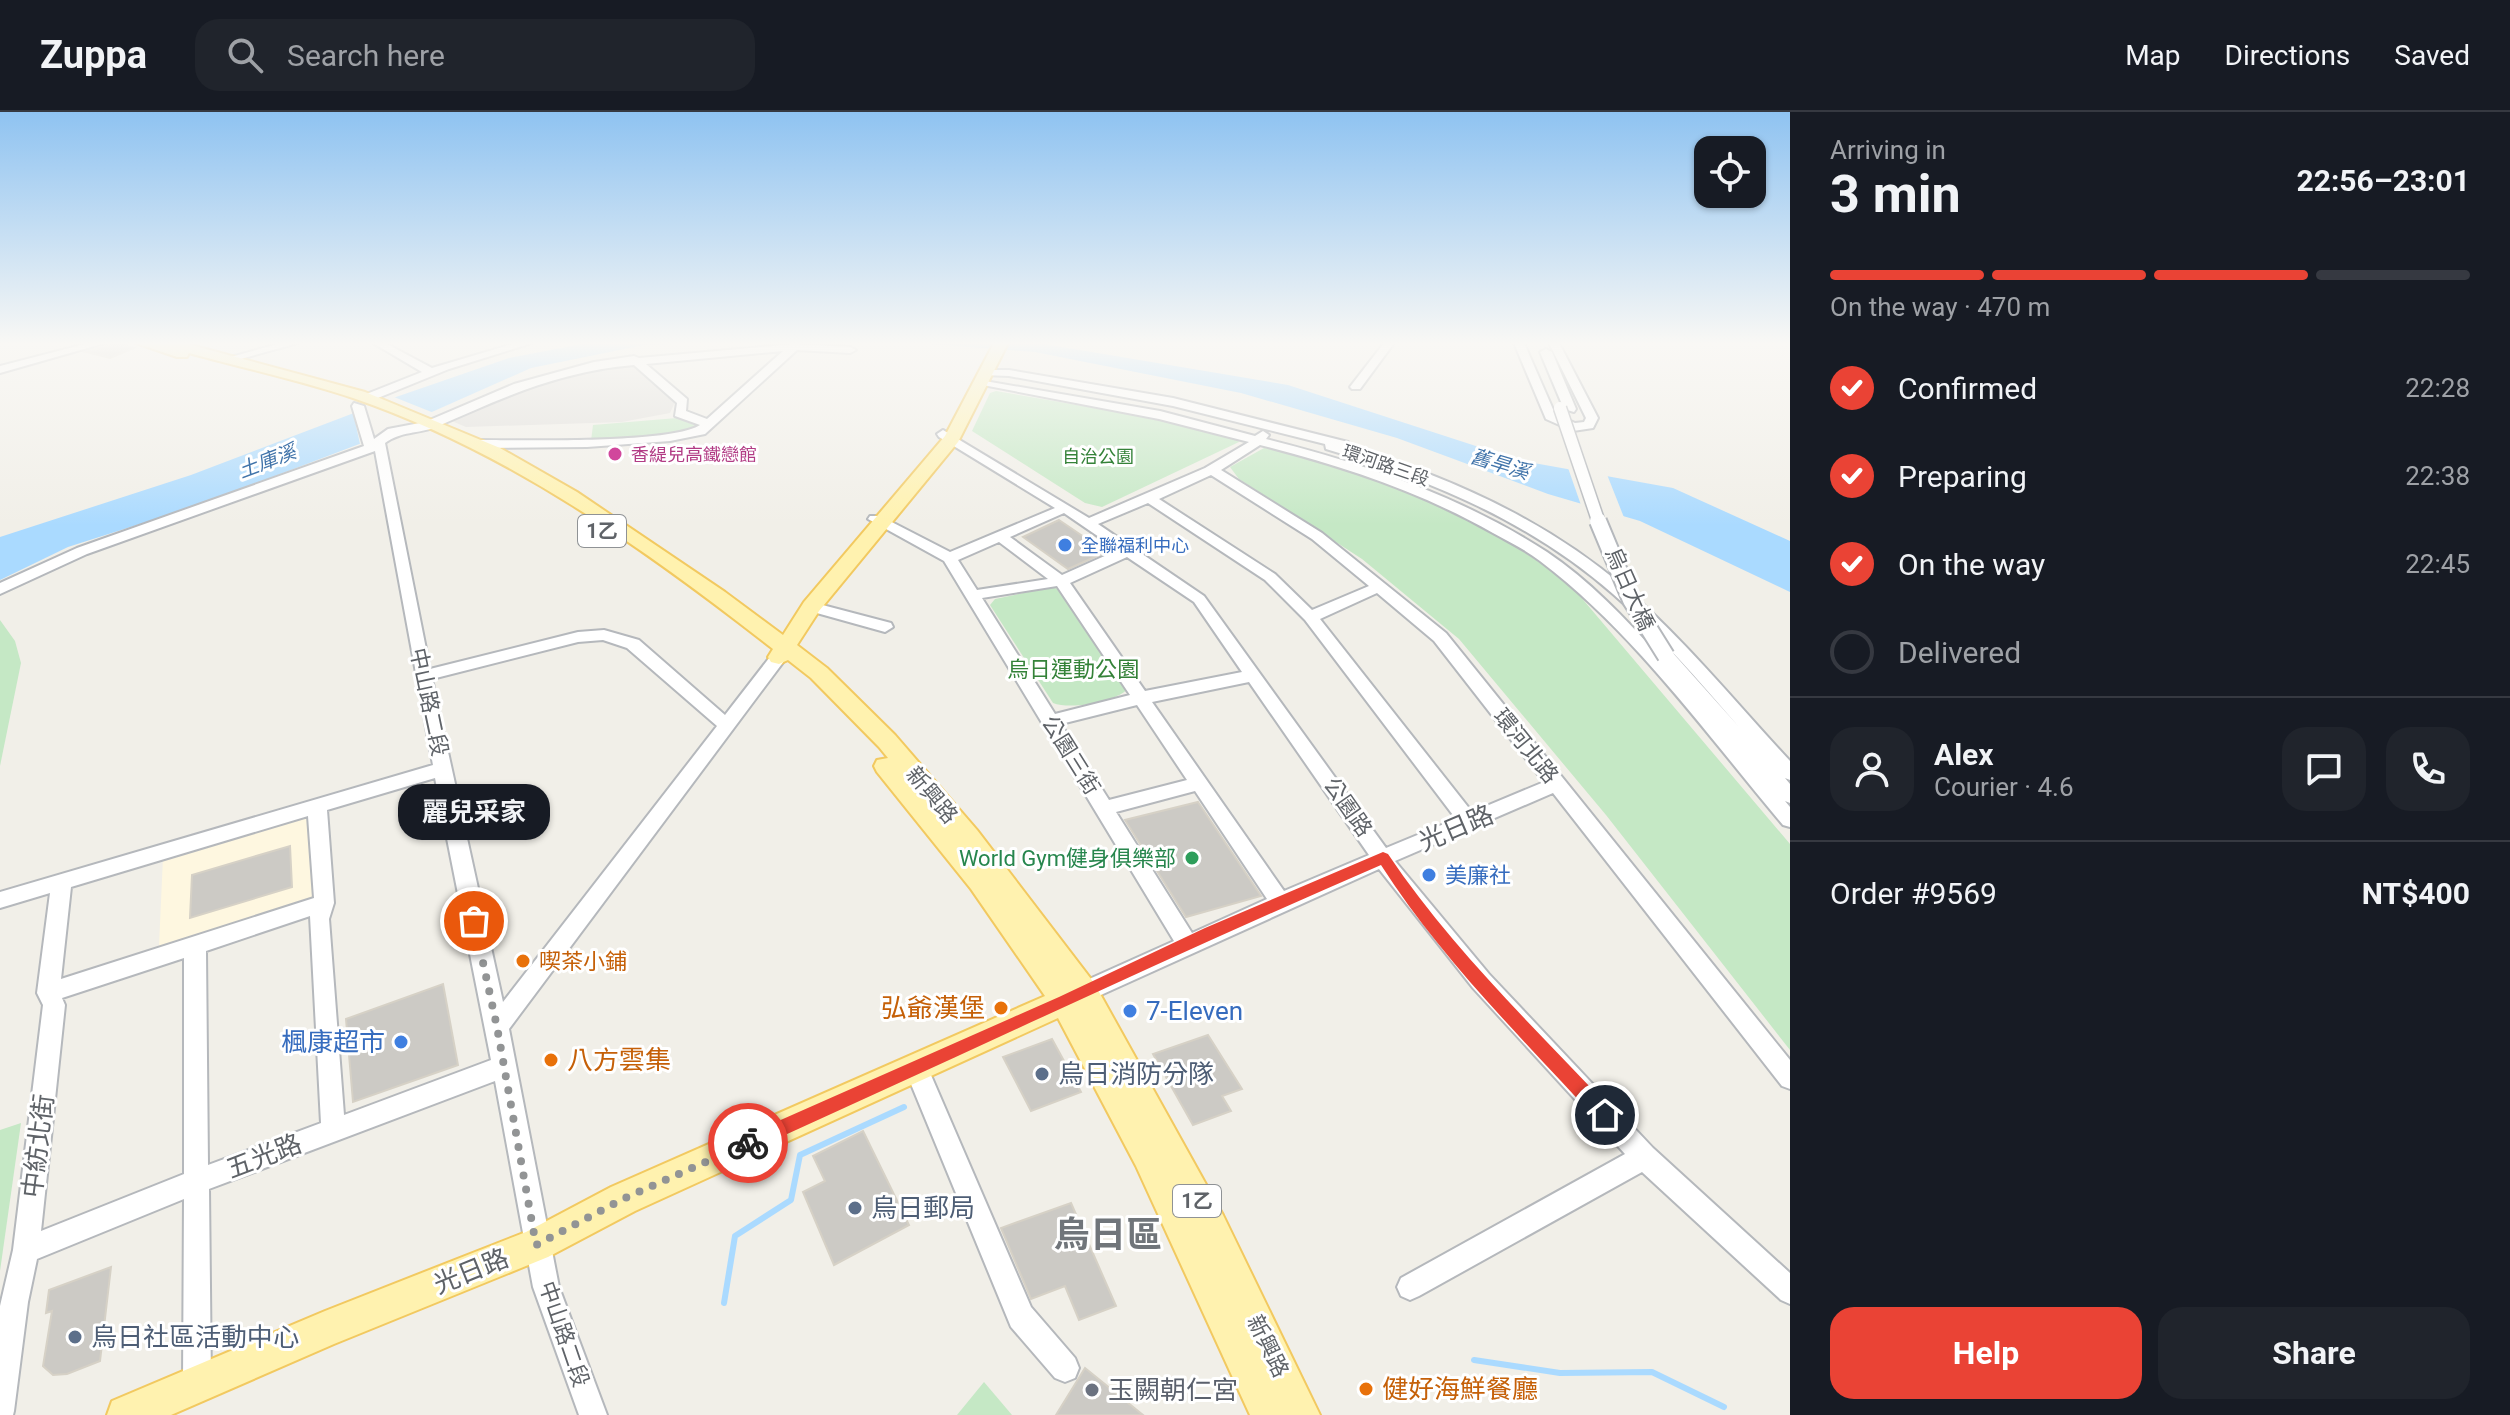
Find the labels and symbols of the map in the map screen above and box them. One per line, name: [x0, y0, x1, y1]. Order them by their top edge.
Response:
water label: 土庫溪: [235, 438, 302, 483]
street label: 環河路三段: [1340, 440, 1432, 490]
place label: 香緹兒高鐵戀館: [631, 444, 757, 465]
water label: 舊旱溪: [1468, 444, 1535, 485]
marker: 香緹兒高鐵戀館: [606, 445, 624, 463]
park label: 自治公園: [1062, 446, 1134, 467]
road number: 1乙: [578, 515, 626, 547]
place label: 全聯福利中心: [1081, 535, 1189, 556]
marker: 全聯福利中心: [1056, 536, 1074, 554]
street label: 烏日大橋: [1601, 544, 1659, 634]
street label: 中山路二段: [405, 646, 453, 758]
park label: 烏日運動公園: [1007, 657, 1139, 682]
street label: 環河北路: [1489, 704, 1563, 788]
street label: 公園三街: [1037, 711, 1105, 799]
street label: 新興路: [901, 762, 963, 828]
street label: 公園路: [1319, 773, 1377, 841]
callout: 麗兒采家: [398, 785, 550, 841]
street label: 光日路: [1414, 799, 1498, 857]
place label: World Gym健身俱樂部: [959, 846, 1176, 871]
marker: World Gym健身俱樂部: [1183, 849, 1201, 867]
place label: 美廉社: [1445, 863, 1511, 888]
marker: 美廉社: [1420, 866, 1438, 884]
pin: [440, 887, 508, 955]
place label: 喫茶小鋪: [539, 949, 627, 974]
marker: 喫茶小鋪: [514, 952, 532, 970]
place label: 弘爺漢堡: [881, 993, 985, 1023]
place label: 7-Eleven: [1146, 996, 1243, 1026]
marker: 弘爺漢堡: [992, 999, 1010, 1017]
marker: 7-Eleven: [1121, 1002, 1139, 1020]
place label: 楓康超市: [281, 1027, 385, 1057]
marker: 楓康超市: [392, 1033, 410, 1051]
place label: 八方雲集: [567, 1045, 671, 1075]
marker: 八方雲集: [542, 1051, 560, 1069]
place label: 烏日消防分隊: [1058, 1059, 1214, 1089]
marker: 烏日消防分隊: [1033, 1065, 1051, 1083]
pin: [1571, 1081, 1639, 1149]
street label: 中紡北街: [17, 1093, 59, 1199]
courier: [708, 1103, 788, 1183]
street label: 五光路: [222, 1128, 306, 1184]
road number: 1乙: [1173, 1185, 1221, 1217]
place label: 烏日郵局: [871, 1193, 975, 1223]
marker: 烏日郵局: [846, 1199, 864, 1217]
district label: 烏日區: [1054, 1214, 1162, 1256]
street label: 光日路: [429, 1242, 513, 1300]
street label: 中山路二段: [534, 1278, 594, 1390]
street label: 新興路: [1242, 1311, 1294, 1381]
place label: 烏日社區活動中心: [91, 1322, 299, 1352]
marker: 烏日社區活動中心: [66, 1328, 84, 1346]
place label: 健好海鮮餐廳: [1382, 1374, 1538, 1404]
place label: 玉闕朝仁宮: [1108, 1375, 1238, 1405]
marker: 健好海鮮餐廳: [1357, 1380, 1375, 1398]
marker: 玉闕朝仁宮: [1083, 1381, 1101, 1399]

